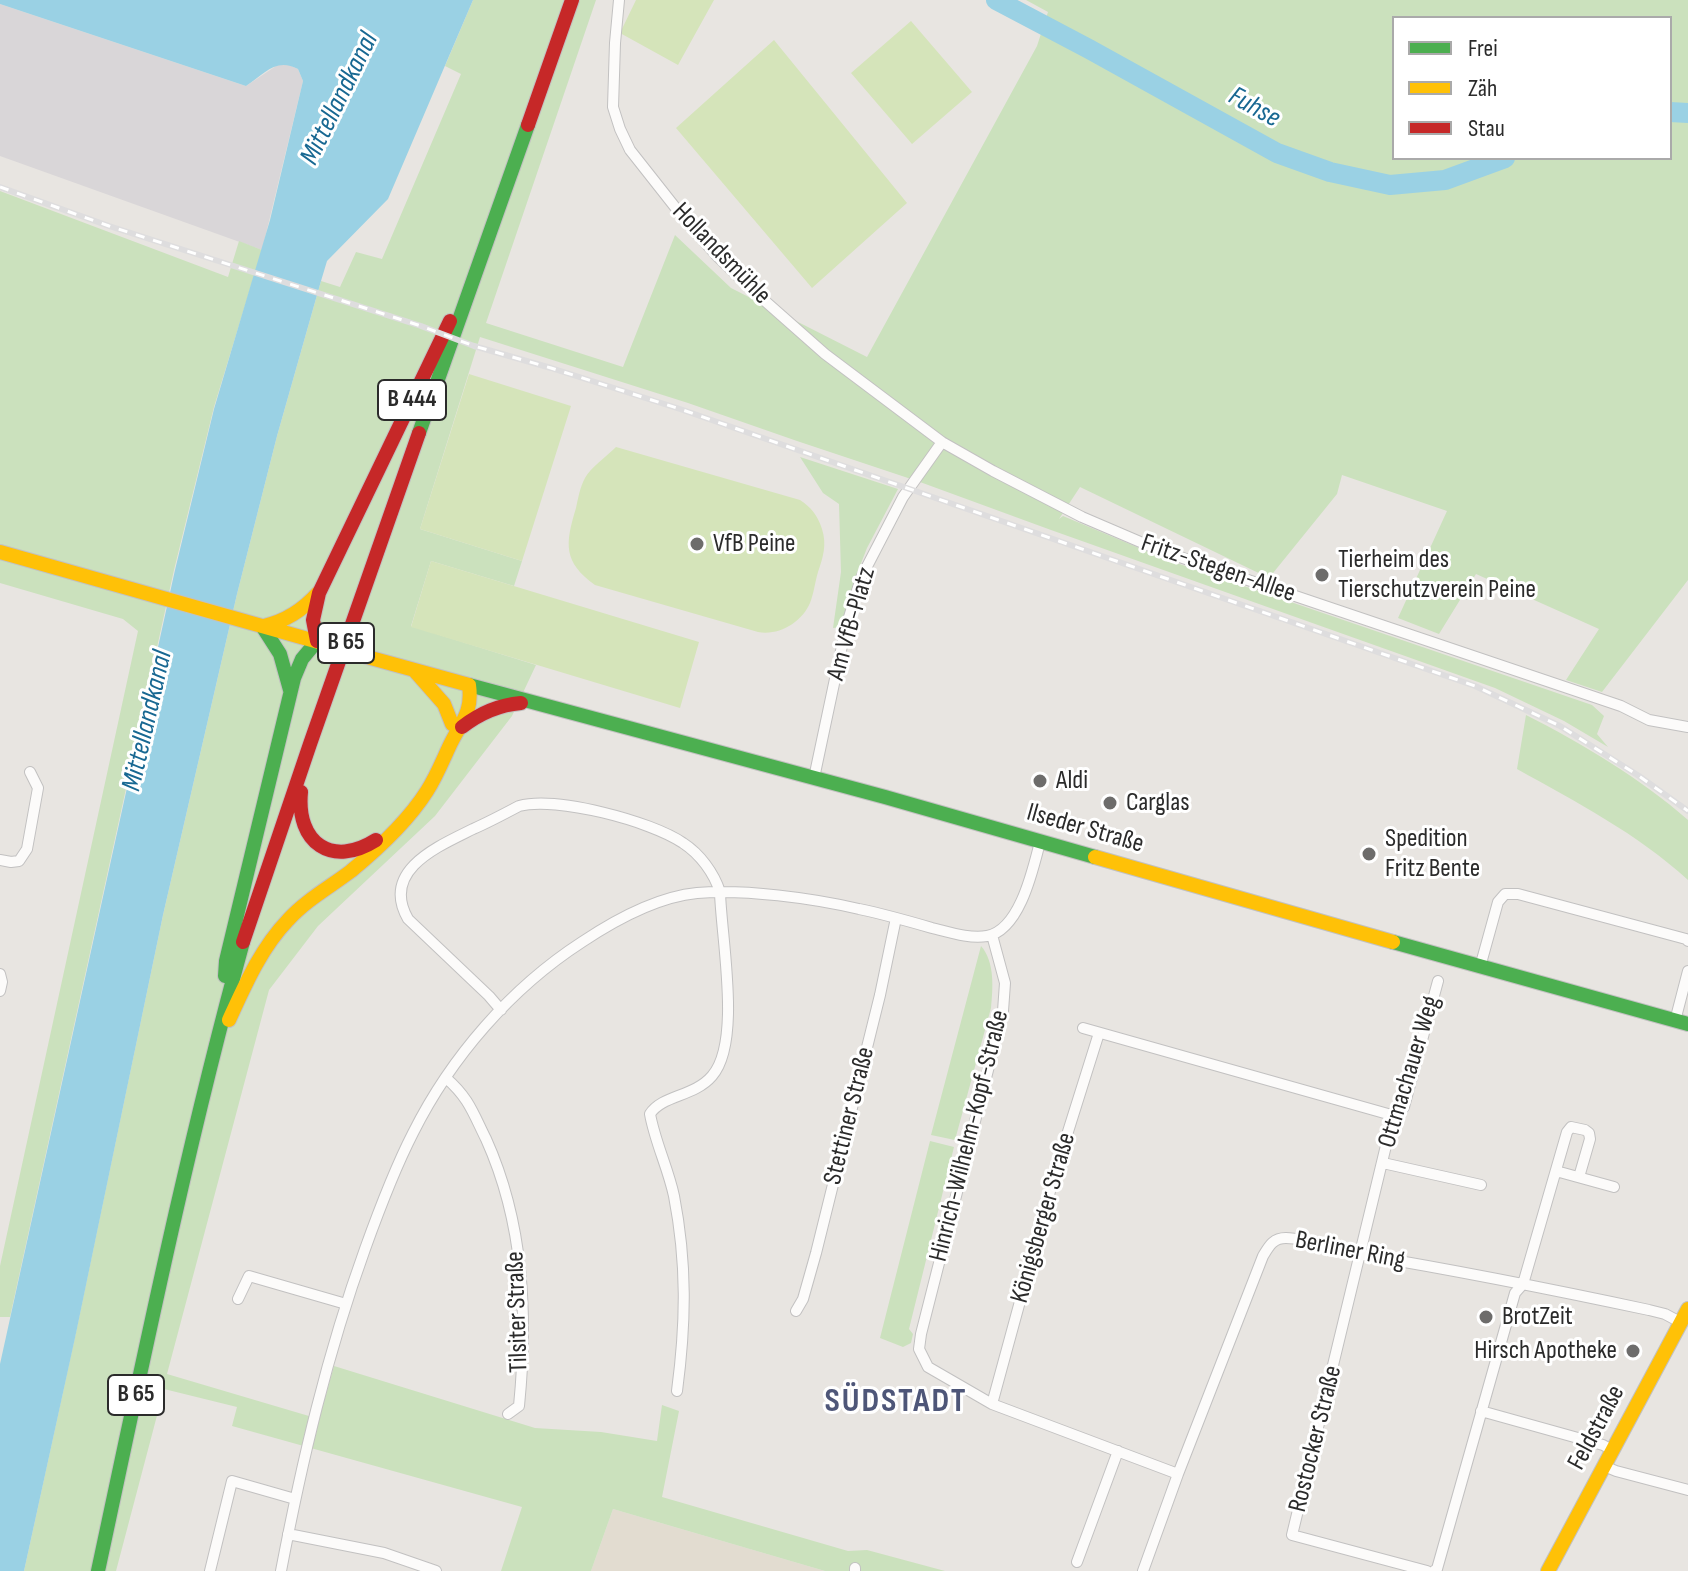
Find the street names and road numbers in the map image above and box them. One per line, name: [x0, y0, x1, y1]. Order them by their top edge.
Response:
street label: Hollandsmühle: [665, 197, 777, 311]
road number: B 444: [378, 380, 446, 420]
street label: Fritz-Stegen-Allee: [1137, 528, 1299, 610]
street label: Am VfB-Platz: [821, 564, 883, 684]
road number: B 65: [318, 623, 374, 663]
street label: Ilseder Straße: [1023, 797, 1147, 861]
street label: Ottmachauer Weg: [1372, 992, 1448, 1152]
street label: Hinrich-Wilhelm-Kopf-Straße: [924, 1007, 1016, 1265]
street label: Stettiner Straße: [818, 1044, 882, 1188]
street label: Königsberger Straße: [1005, 1129, 1083, 1307]
street label: Berliner Ring: [1292, 1225, 1408, 1277]
street label: Tilsiter Straße: [500, 1251, 536, 1373]
street label: Rostocker Straße: [1283, 1363, 1349, 1515]
road number: B 65: [108, 1375, 164, 1415]
street label: Feldstraße: [1562, 1380, 1632, 1476]

